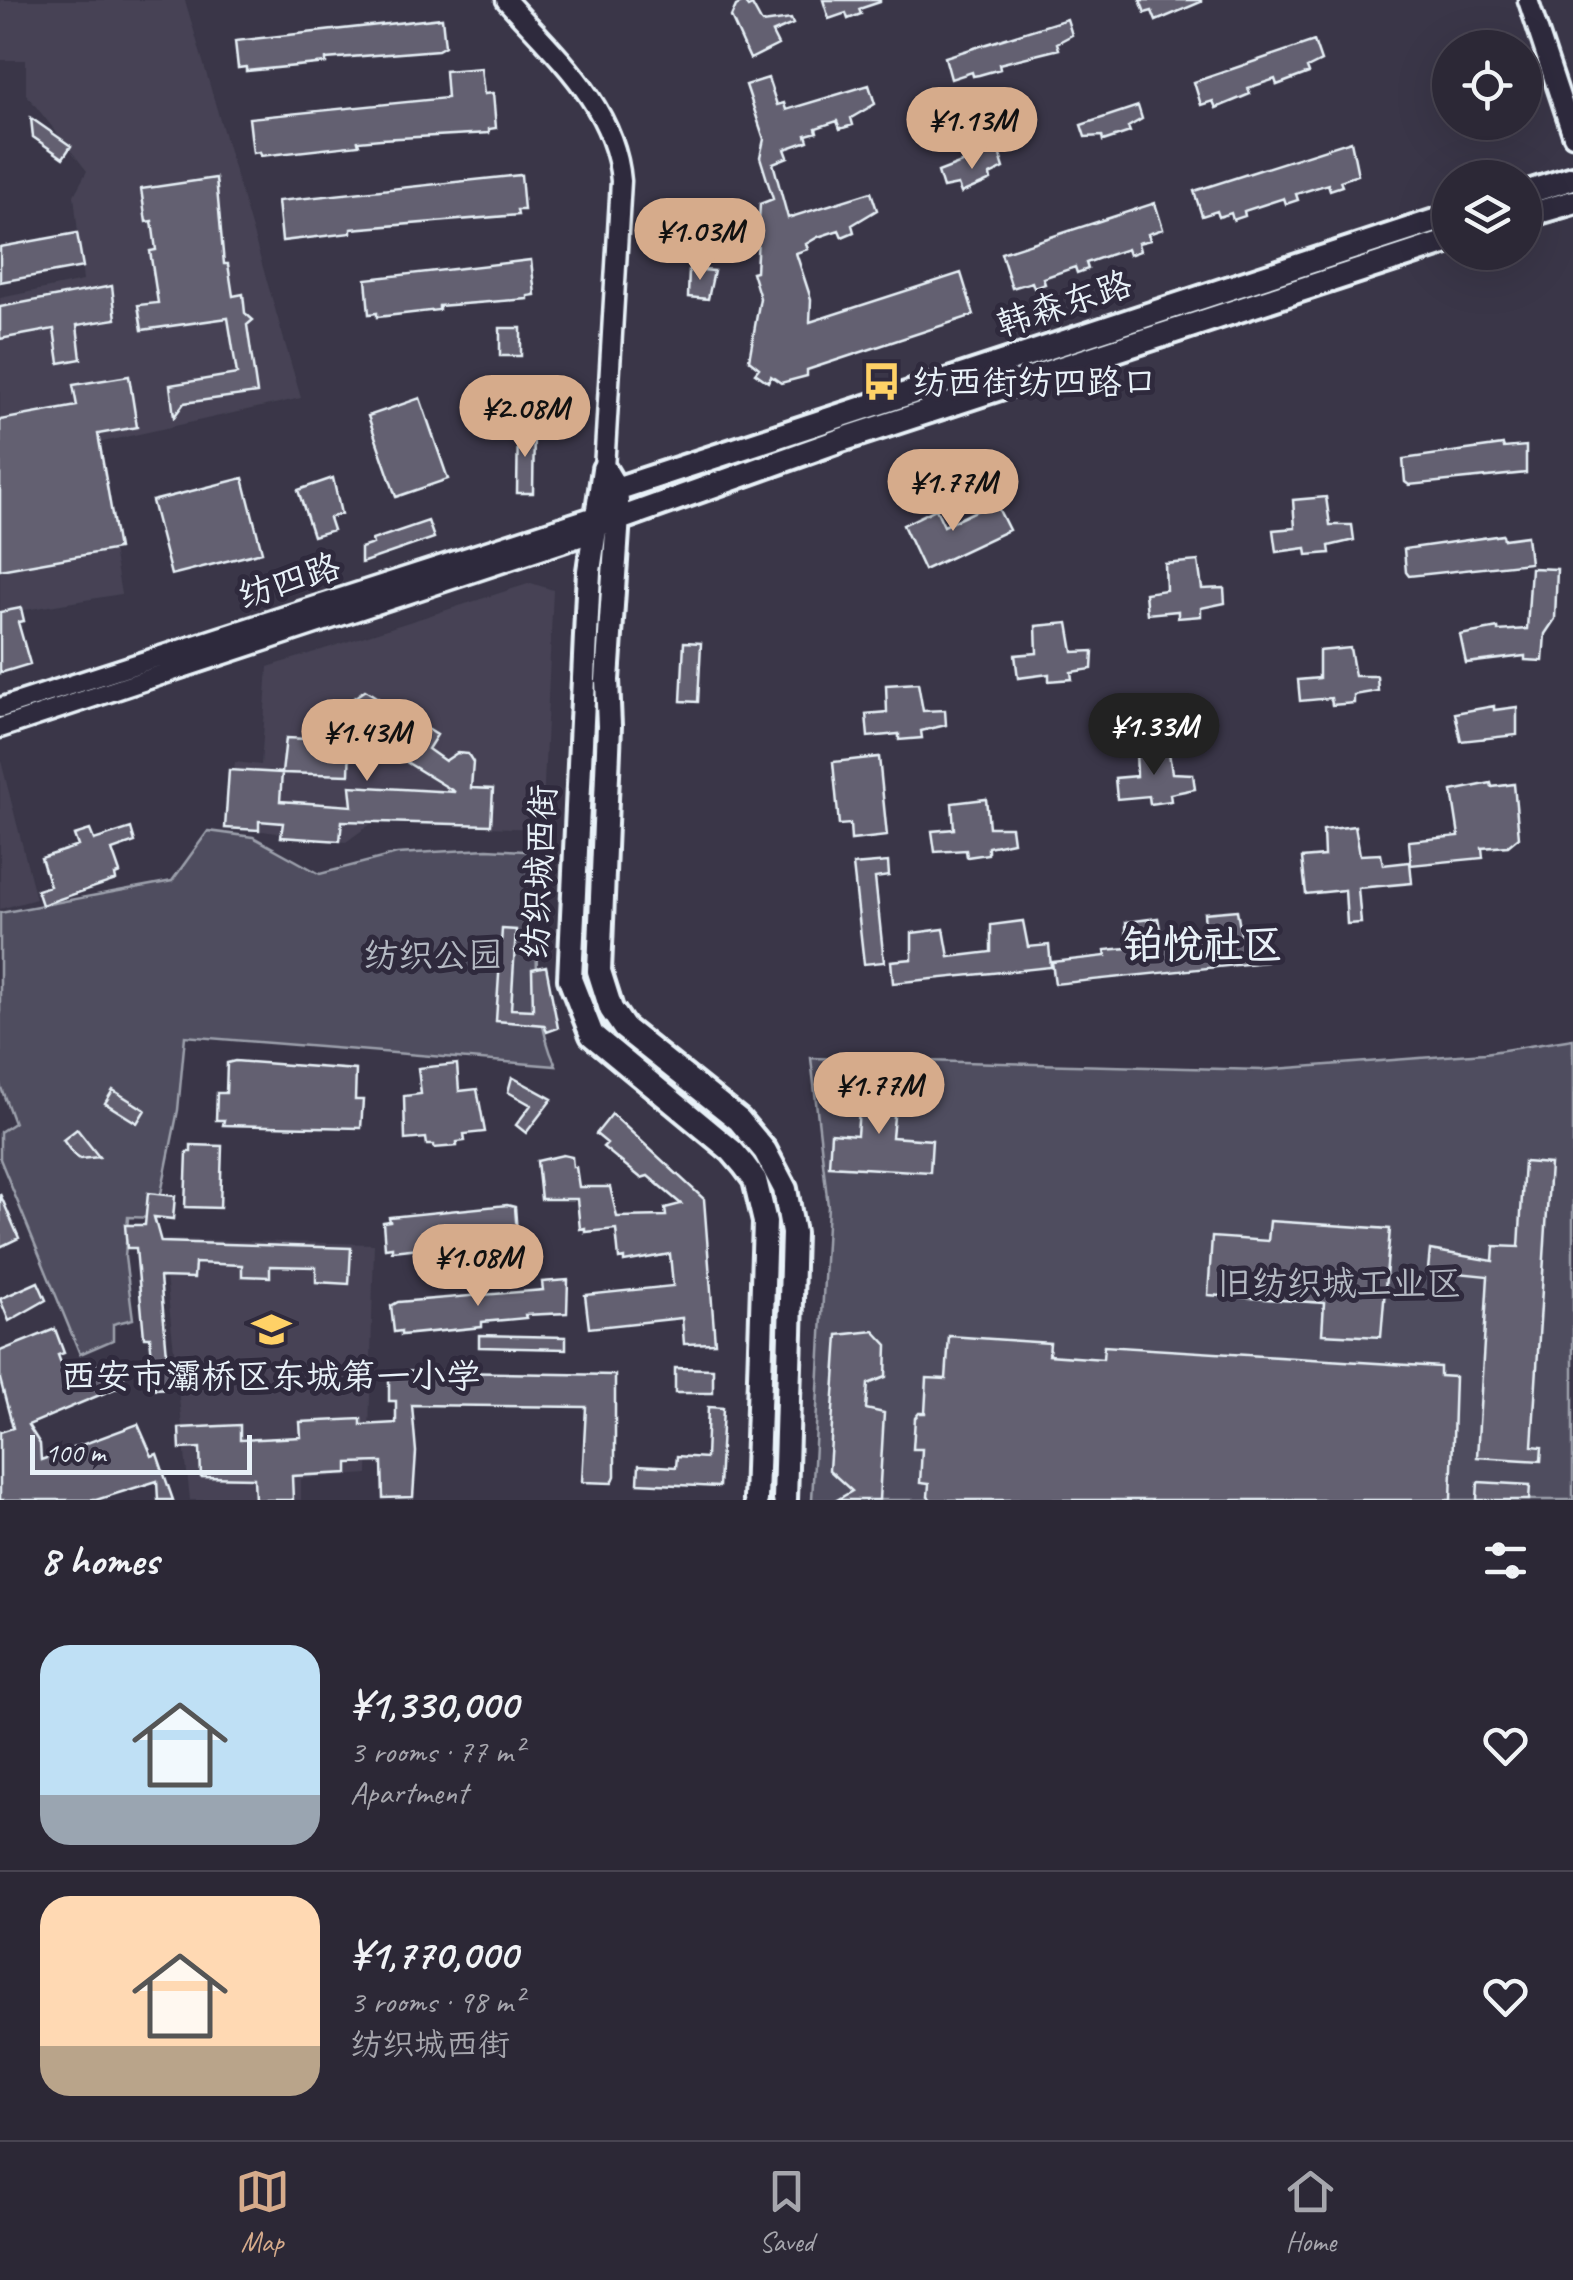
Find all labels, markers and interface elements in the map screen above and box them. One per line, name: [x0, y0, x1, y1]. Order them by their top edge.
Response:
map controls: [1432, 30, 1542, 270]
button: locate: [1432, 30, 1542, 140]
pin: ¥1.13M: [891, 87, 1053, 172]
text: ¥1.13M: [928, 99, 1016, 140]
button: layers: [1432, 160, 1542, 270]
pin: ¥1.03M: [619, 198, 781, 283]
text: ¥1.03M: [656, 210, 744, 251]
street label: 韩森东路: [990, 261, 1138, 347]
place label: 纺西街纺四路口: [912, 360, 1157, 405]
bus stop icon: 纺西街纺四路口: [861, 361, 903, 403]
pin: ¥2.08M: [444, 375, 606, 460]
text: ¥2.08M: [481, 387, 569, 428]
pin: ¥1.77M: [872, 449, 1034, 534]
text: ¥1.77M: [909, 461, 997, 502]
street label: 纺四路: [232, 543, 346, 619]
pin: ¥1.33M: [1073, 693, 1235, 778]
pin: ¥1.43M: [286, 699, 448, 784]
text: ¥1.33M: [1110, 705, 1198, 746]
text: ¥1.43M: [323, 711, 411, 752]
street label: 纺织城西街: [512, 783, 566, 961]
district label: 铂悦社区: [1123, 920, 1283, 970]
park label: 纺织公园: [363, 933, 503, 978]
pin: ¥1.77M: [798, 1052, 960, 1137]
text: ¥1.77M: [835, 1064, 923, 1105]
pin: ¥1.08M: [397, 1224, 559, 1309]
text: ¥1.08M: [434, 1236, 522, 1277]
park label: 旧纺织城工业区: [1216, 1261, 1462, 1306]
school or university icon: 西安市灞桥区东城第一小学: [250, 1308, 292, 1350]
place label: 西安市灞桥区东城第一小学: [61, 1354, 481, 1399]
scale bar: [30, 1430, 252, 1474]
text: 100 m: [45, 1435, 105, 1470]
icon: filters: [1478, 1533, 1533, 1588]
text: 8 homes: [40, 1534, 159, 1587]
text: ¥1,330,000: [350, 1678, 518, 1731]
icon: home: [120, 1685, 240, 1805]
icon: heart: [1478, 1718, 1533, 1773]
text: 3 rooms · 77 m²: [350, 1731, 523, 1772]
text: Apartment: [350, 1772, 468, 1813]
text: ¥1,770,000: [350, 1928, 518, 1981]
icon: home: [120, 1936, 240, 2056]
icon: heart: [1478, 1969, 1533, 2024]
text: 3 rooms · 98 m²: [350, 1981, 523, 2022]
text: 纺织城西街: [350, 2024, 510, 2065]
tab: Map: [235, 2164, 290, 2259]
tab: Saved: [759, 2164, 814, 2259]
tab: Home: [1283, 2164, 1338, 2259]

